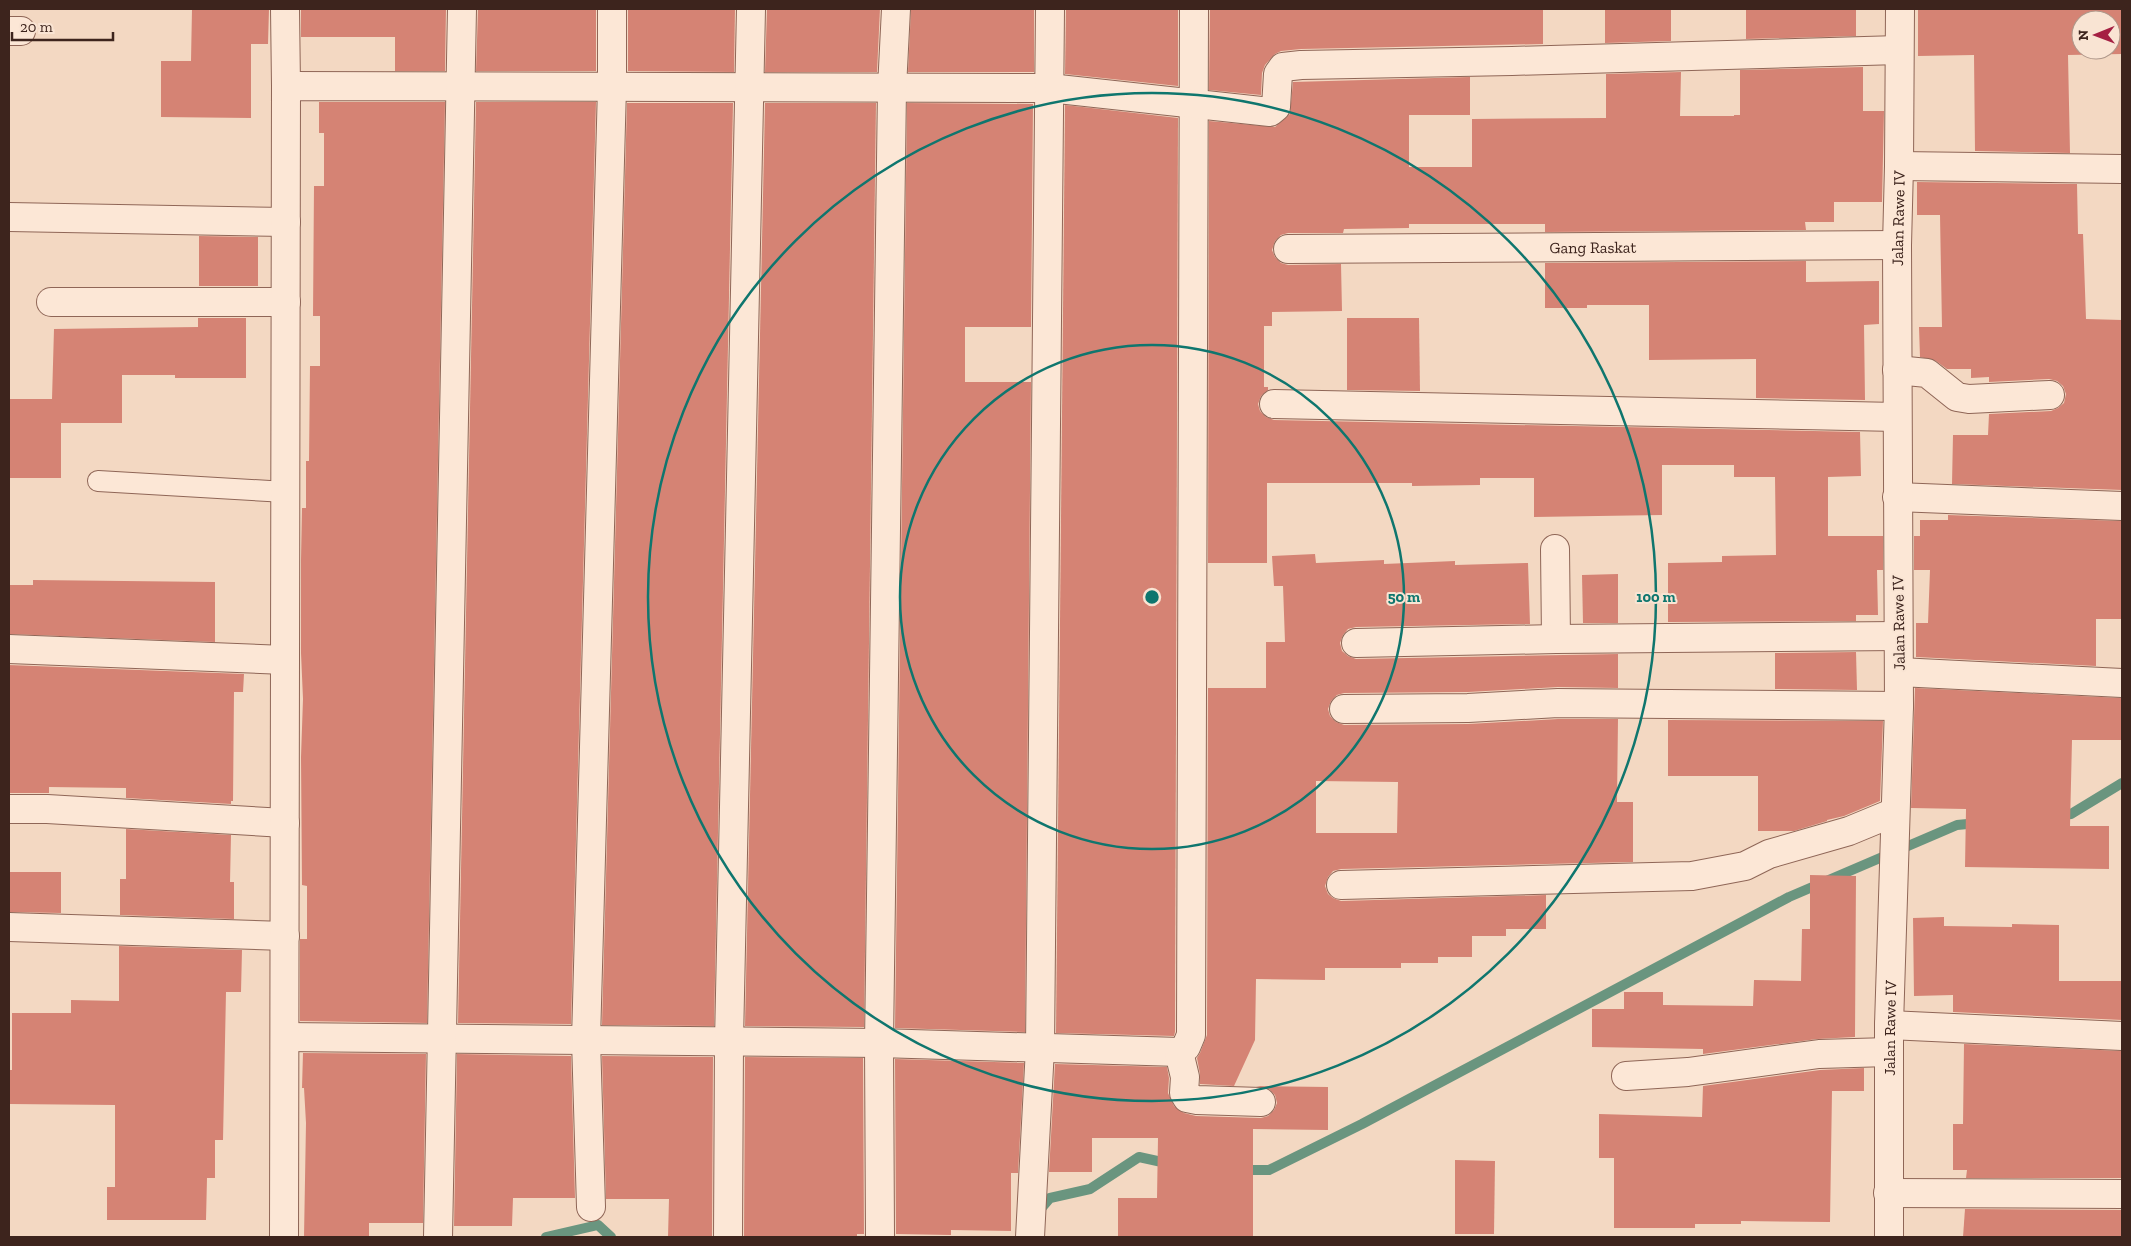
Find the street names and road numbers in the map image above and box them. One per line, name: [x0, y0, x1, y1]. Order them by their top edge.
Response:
street label: Jalan Rawe IV: [1888, 170, 1909, 266]
street label: Gang Raskat: [1549, 238, 1637, 257]
street label: Jalan Rawe IV: [1888, 574, 1909, 671]
street label: Jalan Rawe IV: [1880, 979, 1900, 1076]

